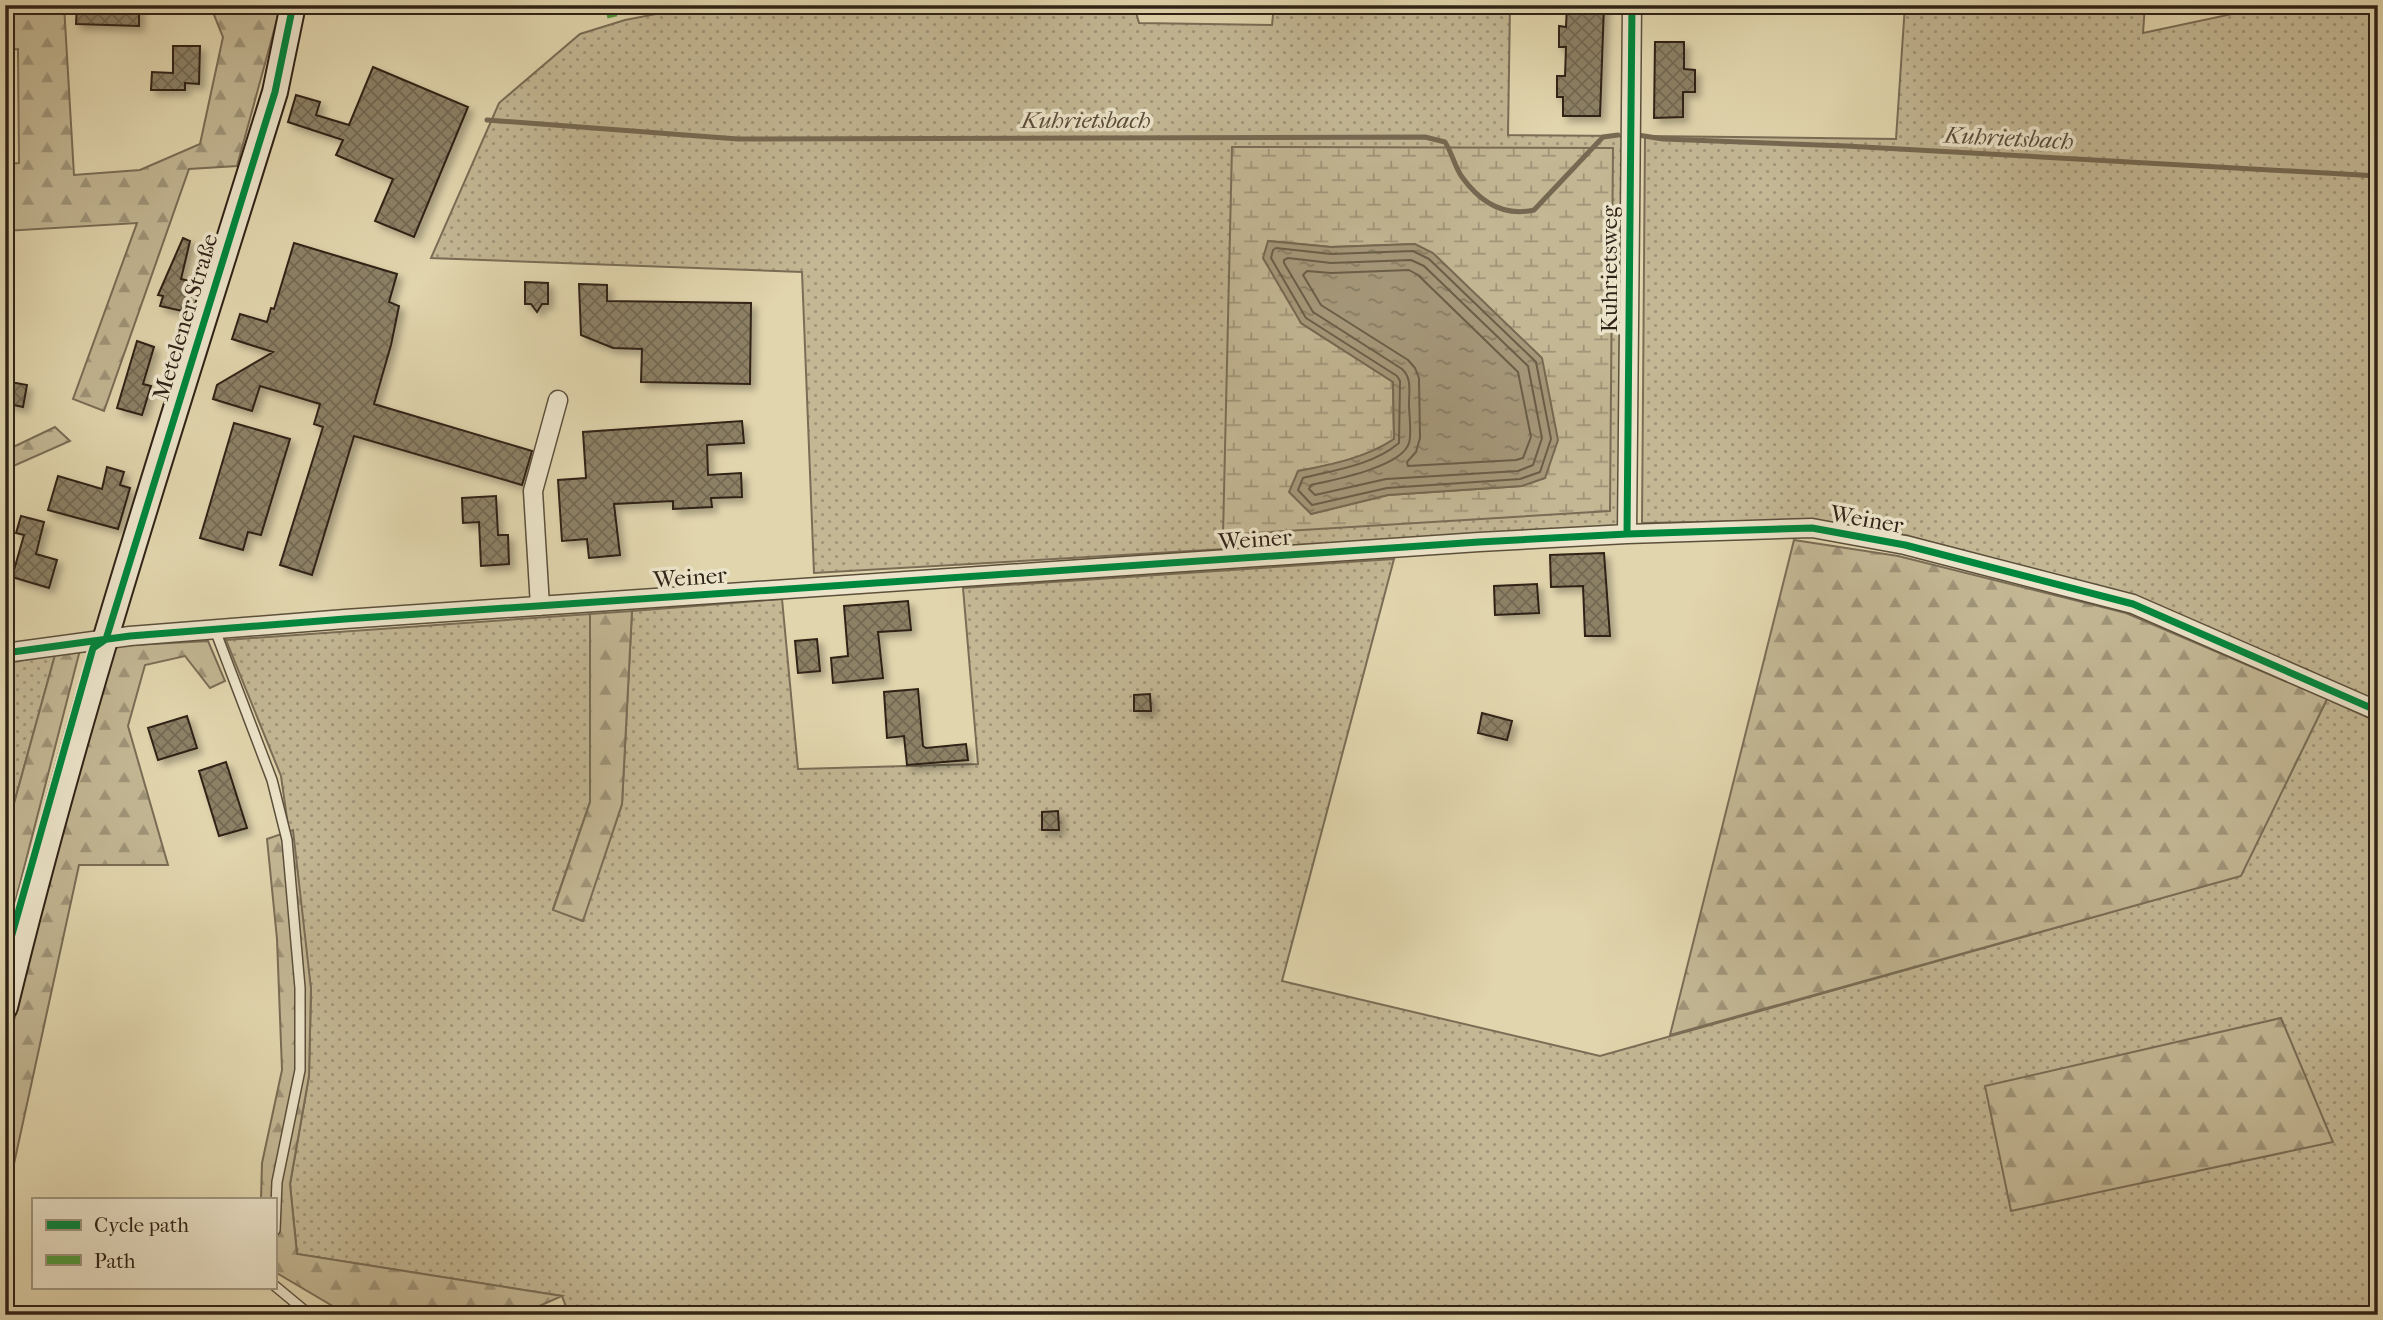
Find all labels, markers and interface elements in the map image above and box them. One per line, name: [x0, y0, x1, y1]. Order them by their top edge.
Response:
water label: Kuhrietsbach: [1019, 106, 1151, 134]
water label: Kuhrietsbach: [1942, 121, 2074, 155]
street label: Kuhrietsweg: [1596, 205, 1623, 332]
street label: Metelener Straße: [147, 230, 224, 404]
street label: Weiner: [1827, 500, 1906, 539]
street label: Weiner: [1216, 523, 1293, 556]
street label: Weiner: [651, 561, 728, 594]
legend: [32, 1198, 276, 1288]
text: Cycle path: [94, 1213, 189, 1237]
text: Path: [94, 1249, 136, 1273]

